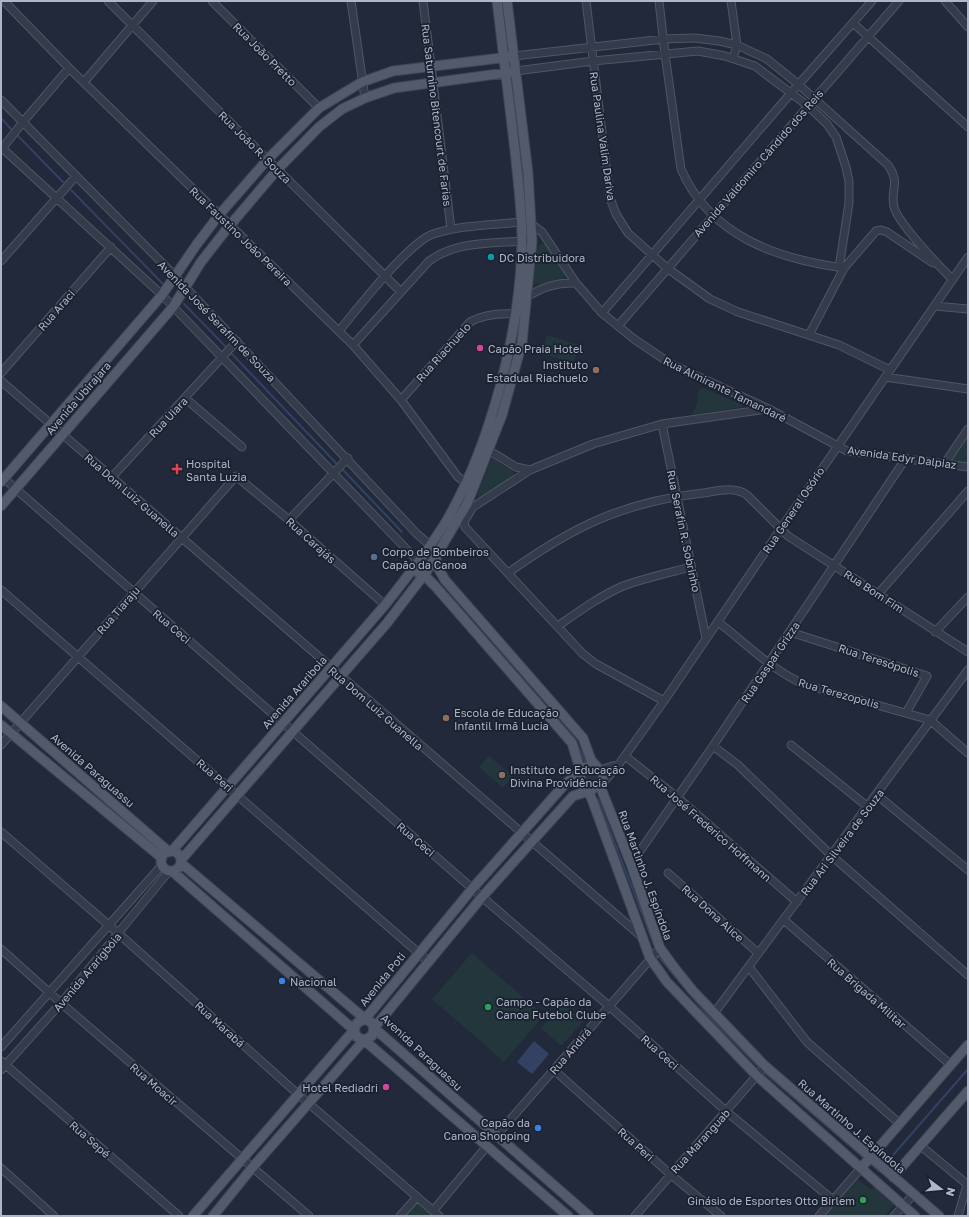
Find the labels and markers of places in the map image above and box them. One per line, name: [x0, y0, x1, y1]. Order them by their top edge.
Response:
place label: DC Distribuidora: [499, 251, 585, 264]
marker: DC Distribuidora: [486, 252, 496, 262]
place label: Capão Praia Hotel: [488, 342, 583, 355]
marker: Capão Praia Hotel: [475, 343, 485, 353]
place label: Instituto Estadual Riachuelo: [486, 358, 588, 384]
marker: Instituto Estadual Riachuelo: [591, 365, 601, 375]
place label: Hospital Santa Luzia: [186, 457, 247, 483]
marker: Hospital Santa Luzia: [171, 463, 183, 475]
place label: Corpo de Bombeiros Capão da Canoa: [382, 545, 489, 571]
marker: Corpo de Bombeiros Capão da Canoa: [369, 552, 379, 562]
place label: Escola de Educação Infantil Irmã Lucia: [454, 706, 559, 732]
marker: Escola de Educação Infantil Irmã Lucia: [441, 713, 451, 723]
place label: Instituto de Educação Divina Providência: [510, 763, 626, 789]
marker: Instituto de Educação Divina Providência: [497, 770, 507, 780]
place label: Nacional: [290, 975, 337, 988]
marker: Nacional: [277, 976, 287, 986]
place label: Campo - Capão da Canoa Futebol Clube: [496, 995, 606, 1021]
marker: Campo - Capão da Canoa Futebol Clube: [483, 1002, 493, 1012]
place label: Hotel Rediadri: [302, 1081, 378, 1094]
marker: Hotel Rediadri: [381, 1082, 391, 1092]
place label: Capão da Canoa Shopping: [444, 1116, 530, 1142]
marker: Capão da Canoa Shopping: [533, 1123, 543, 1133]
place label: Ginásio de Esportes Otto Birlem: [687, 1194, 855, 1207]
marker: Ginásio de Esportes Otto Birlem: [858, 1195, 868, 1205]

